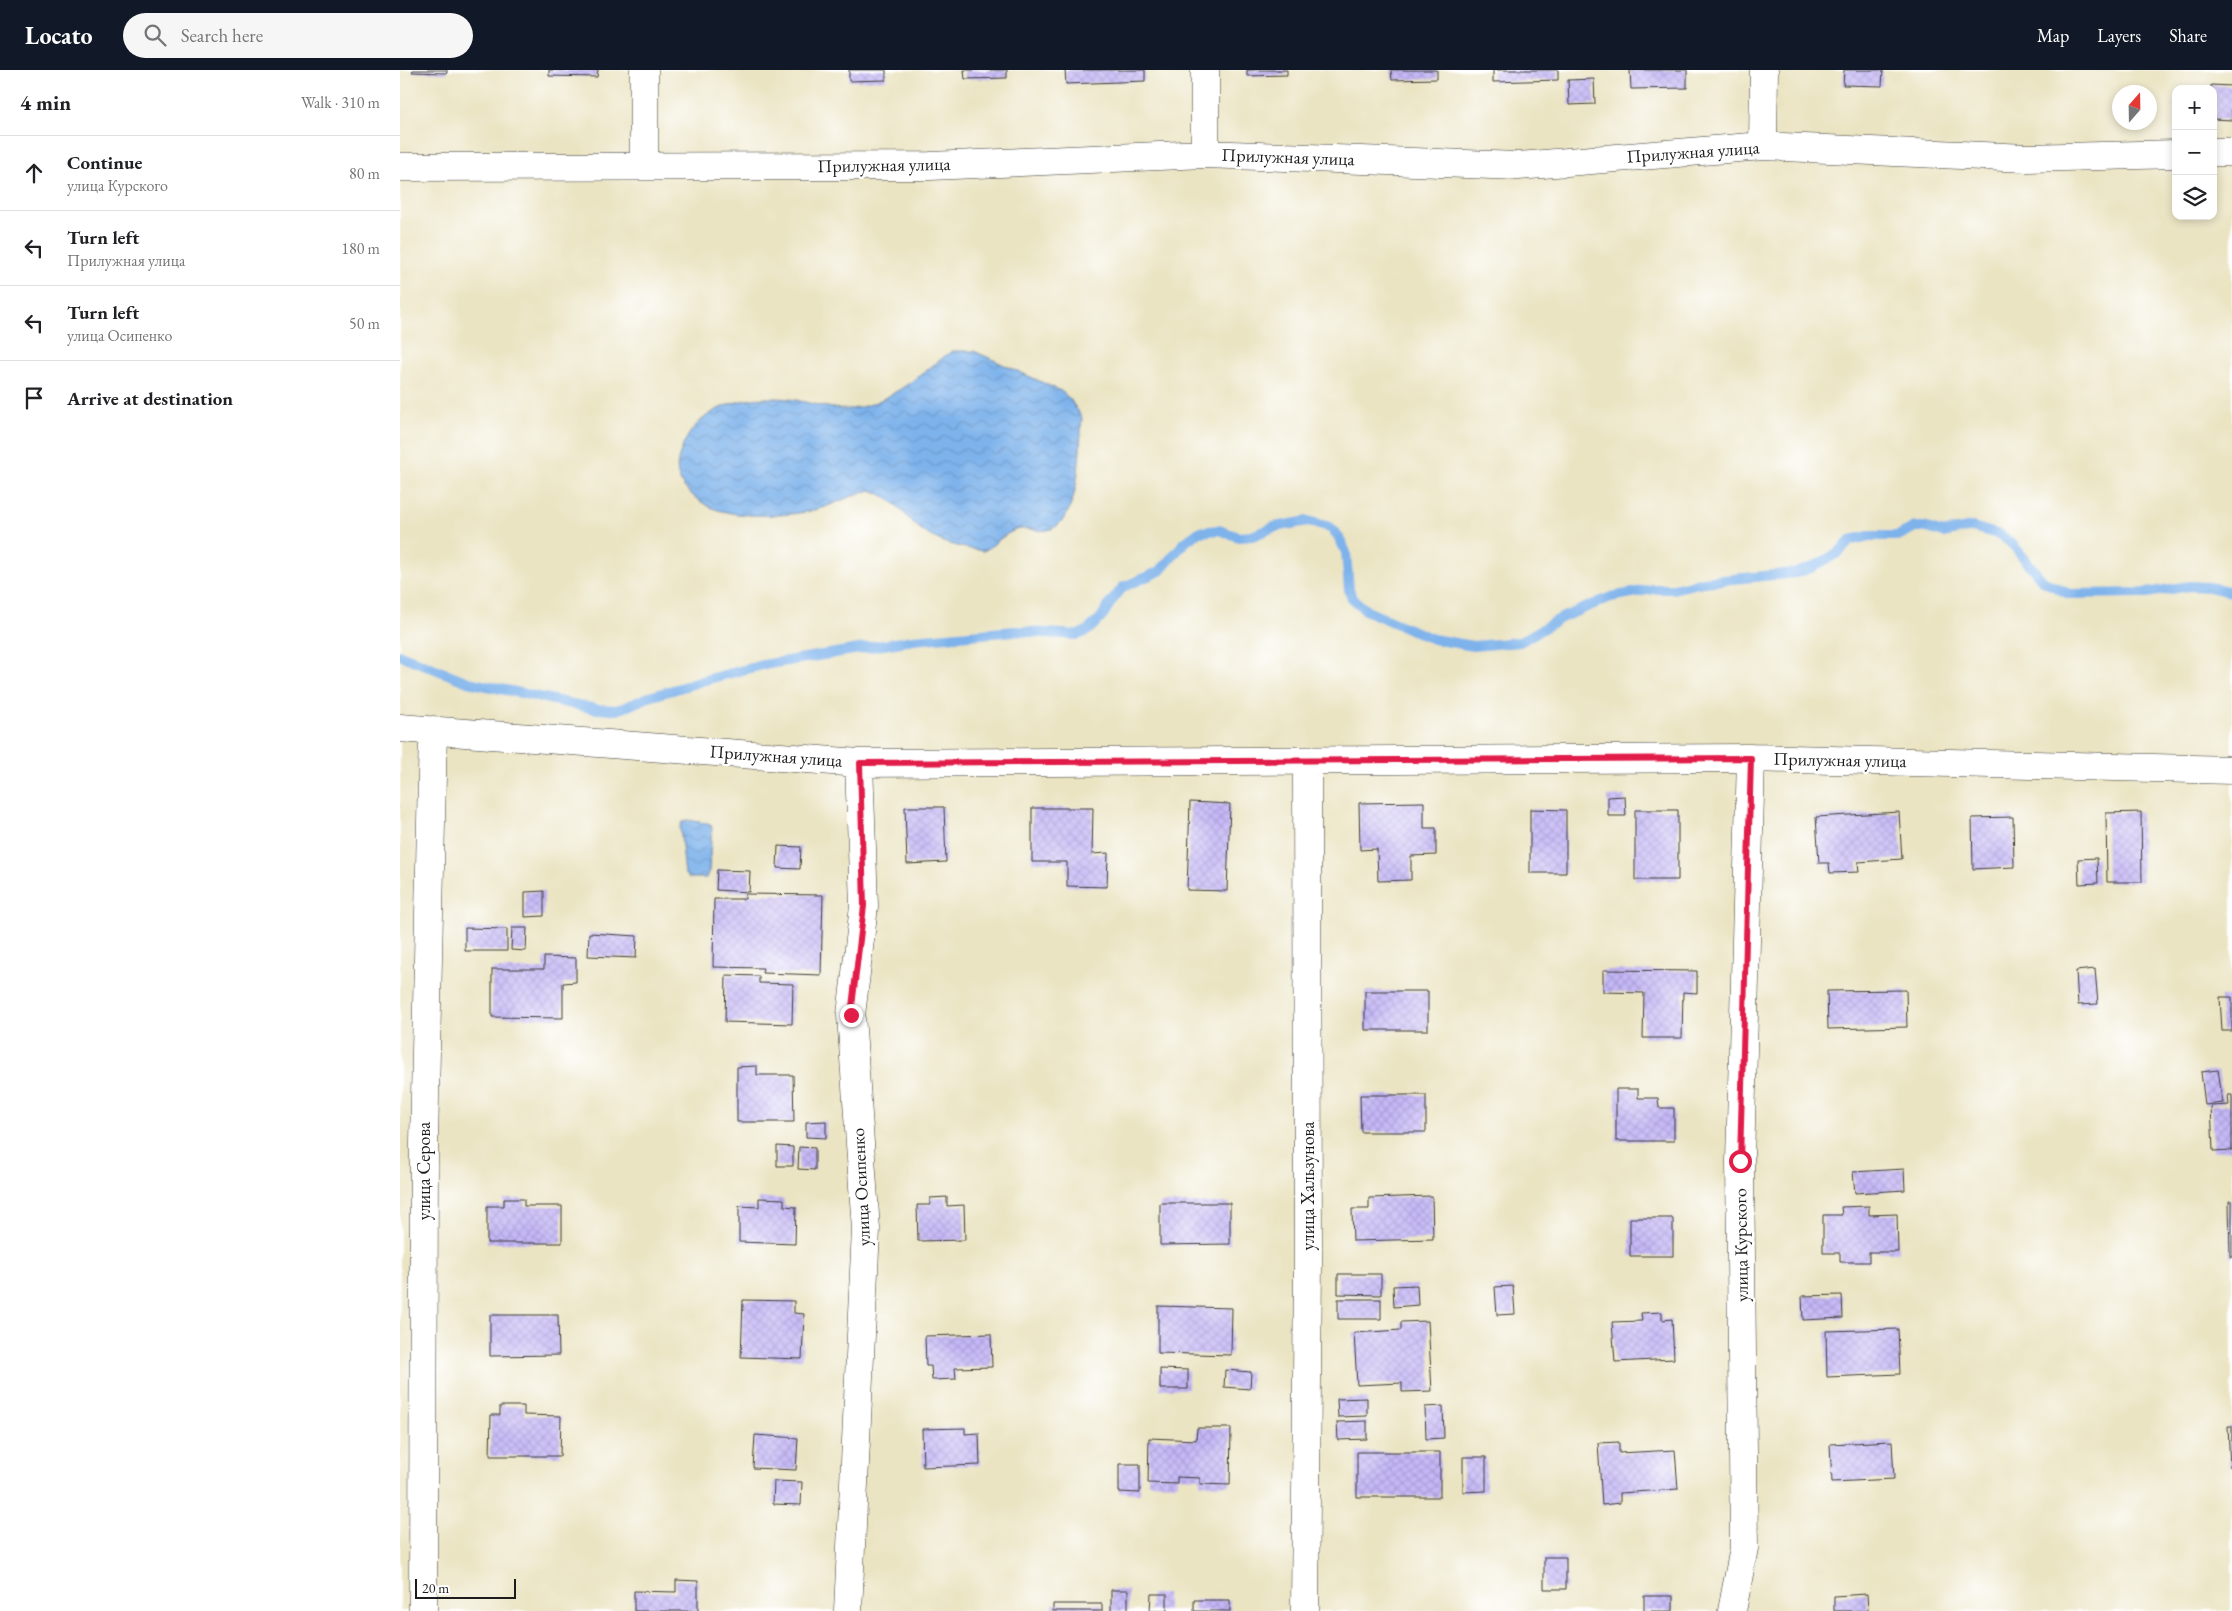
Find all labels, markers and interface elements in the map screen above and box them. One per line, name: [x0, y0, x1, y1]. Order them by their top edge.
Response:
search box: [123, 13, 473, 58]
text: Locato: [25, 20, 93, 51]
icon: search: [141, 21, 169, 49]
text: Search here: [181, 23, 263, 48]
text: Map: [2037, 24, 2069, 47]
text: Layers: [2097, 24, 2141, 47]
text: Share: [2169, 24, 2207, 47]
north arrow: [2112, 85, 2157, 130]
map controls: [2172, 85, 2217, 220]
button: +: [2172, 85, 2217, 130]
text: 4 min: [20, 89, 71, 116]
text: Walk · 310 m: [301, 92, 380, 113]
button: −: [2172, 130, 2217, 175]
street label: Прилужная улица: [1626, 135, 1761, 168]
street label: Прилужная улица: [1221, 143, 1356, 170]
text: Continue: [67, 150, 142, 175]
street label: Прилужная улица: [817, 152, 952, 177]
icon: ahead: [20, 159, 48, 187]
text: 80 m: [349, 163, 380, 184]
text: улица Курского: [67, 175, 168, 196]
button: layers: [2172, 175, 2217, 220]
text: Turn left: [67, 225, 139, 250]
icon: left: [20, 234, 48, 262]
text: 180 m: [341, 238, 380, 259]
text: Прилужная улица: [67, 250, 185, 271]
text: Turn left: [67, 300, 139, 325]
icon: left: [20, 309, 48, 337]
text: 50 m: [349, 313, 380, 334]
text: улица Осипенко: [67, 325, 172, 346]
icon: arrive: [20, 384, 48, 412]
text: Arrive at destination: [67, 386, 233, 411]
street label: Прилужная улица: [709, 739, 844, 772]
street label: Прилужная улица: [1773, 747, 1908, 772]
route end: [840, 1004, 863, 1027]
street label: улица Серова: [412, 1121, 435, 1220]
street label: улица Хальзунова: [1296, 1121, 1319, 1250]
street label: улица Осипенко: [846, 1127, 875, 1247]
route start: [1729, 1150, 1752, 1173]
street label: улица Курского: [1728, 1188, 1753, 1302]
scale bar: [415, 1576, 516, 1599]
text: 20 m: [422, 1579, 449, 1597]

